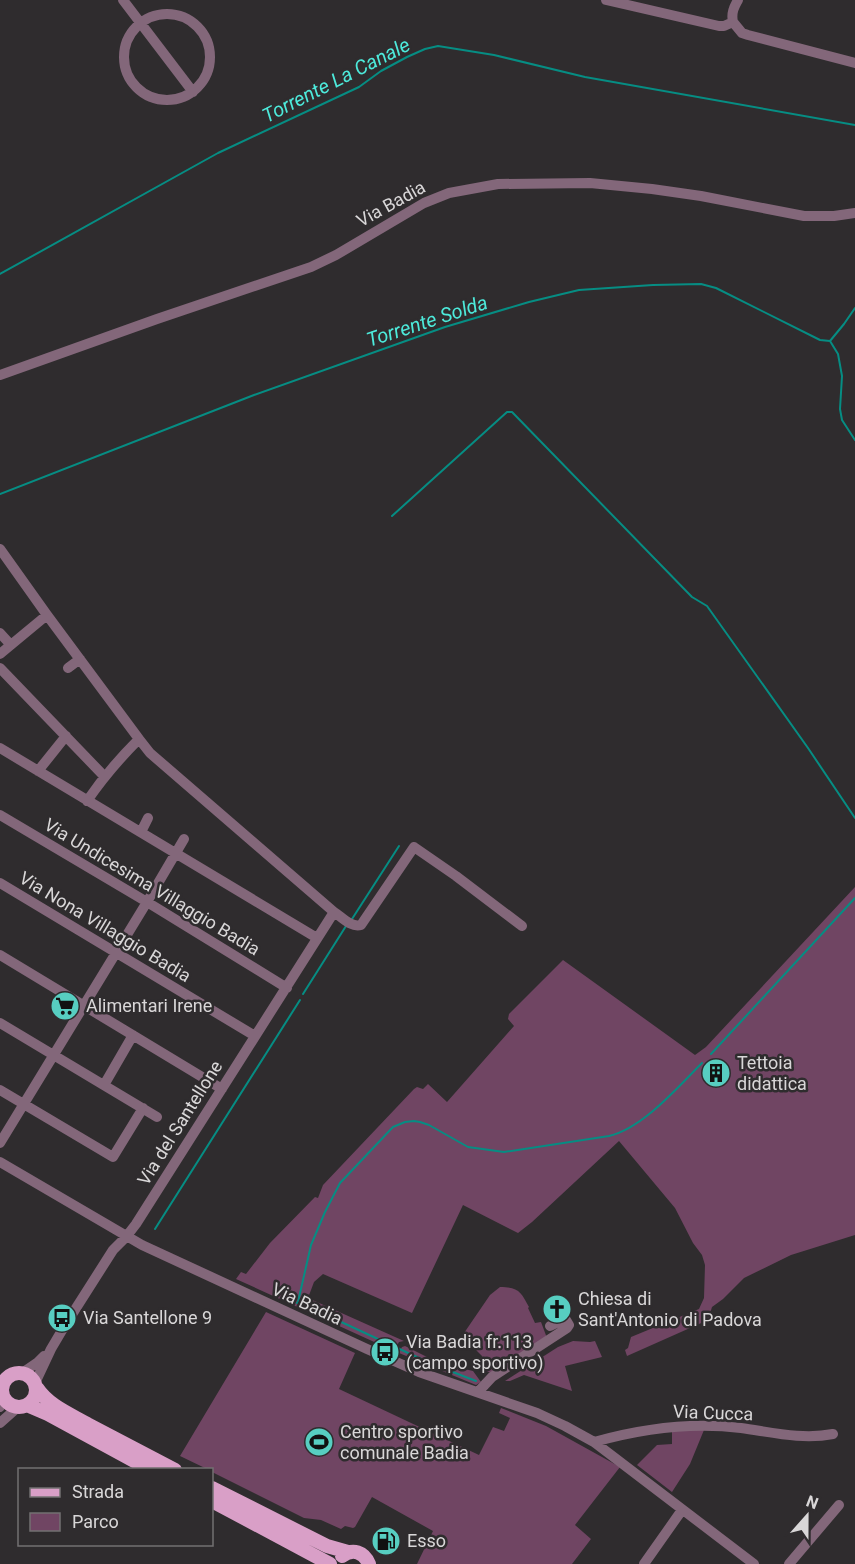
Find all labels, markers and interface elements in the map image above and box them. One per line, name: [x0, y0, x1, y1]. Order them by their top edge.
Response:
water label: Torrente La Canale: [258, 32, 414, 128]
street label: Via Badia: [353, 176, 429, 231]
water label: Torrente Solda: [363, 290, 491, 352]
street label: Via Undicesima Villaggio Badia: [41, 814, 264, 959]
street label: Via Nona Villaggio Badia: [16, 867, 195, 986]
supermarket icon: Alimentari Irene: [49, 990, 81, 1022]
place label: Alimentari Irene: [86, 995, 212, 1016]
place label: Tettoia didattica: [737, 1052, 807, 1094]
street label: Via del Santellone: [133, 1057, 226, 1189]
building icon: Tettoia didattica: [700, 1057, 732, 1089]
street label: Via Badia: [269, 1278, 346, 1329]
place label: Chiesa di Sant'Antonio di Padova: [578, 1288, 762, 1330]
church icon: Chiesa di Sant'Antonio di Padova: [541, 1293, 573, 1325]
bus stop icon: Via Santellone 9: [46, 1302, 78, 1334]
place label: Via Santellone 9: [83, 1307, 212, 1328]
place label: Via Badia fr.113 (campo sportivo): [406, 1331, 544, 1374]
bus stop icon: Via Badia fr.113 (campo sportivo): [369, 1336, 401, 1368]
street label: Via Cucca: [672, 1401, 754, 1424]
place label: Centro sportivo comunale Badia: [340, 1421, 469, 1463]
sports icon: Centro sportivo comunale Badia: [303, 1426, 335, 1458]
legend: [18, 1468, 213, 1546]
text: Strada: [72, 1481, 124, 1502]
north arrow: [777, 1486, 837, 1546]
text: N: [804, 1492, 821, 1513]
text: Parco: [72, 1511, 119, 1532]
fuel station icon: Esso: [370, 1525, 402, 1557]
place label: Esso: [407, 1530, 446, 1551]

